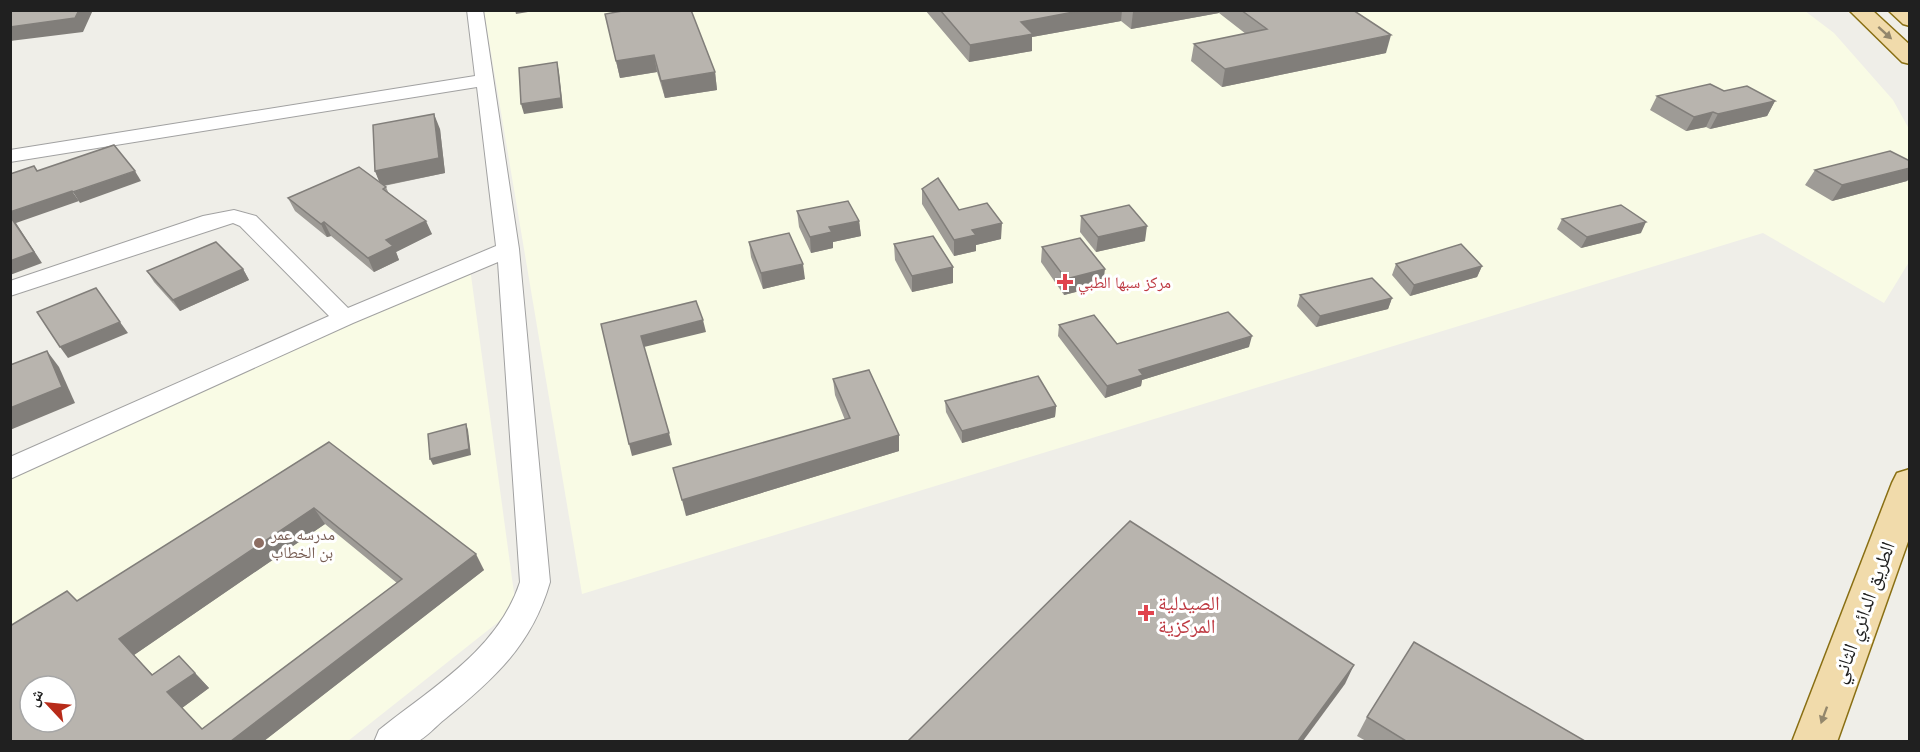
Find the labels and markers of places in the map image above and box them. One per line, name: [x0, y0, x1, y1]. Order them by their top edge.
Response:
place label: مركز سبها الطبي: [1078, 272, 1171, 295]
marker: مركز سبها الطبي: [1056, 273, 1074, 291]
place label: مدرسه عمر بن الخطاب: [270, 524, 335, 563]
marker: مدرسه عمر بن الخطاب: [252, 536, 266, 550]
place label: الصيدلية المركزية: [1158, 590, 1220, 637]
marker: الصيدلية المركزية: [1139, 606, 1153, 620]

